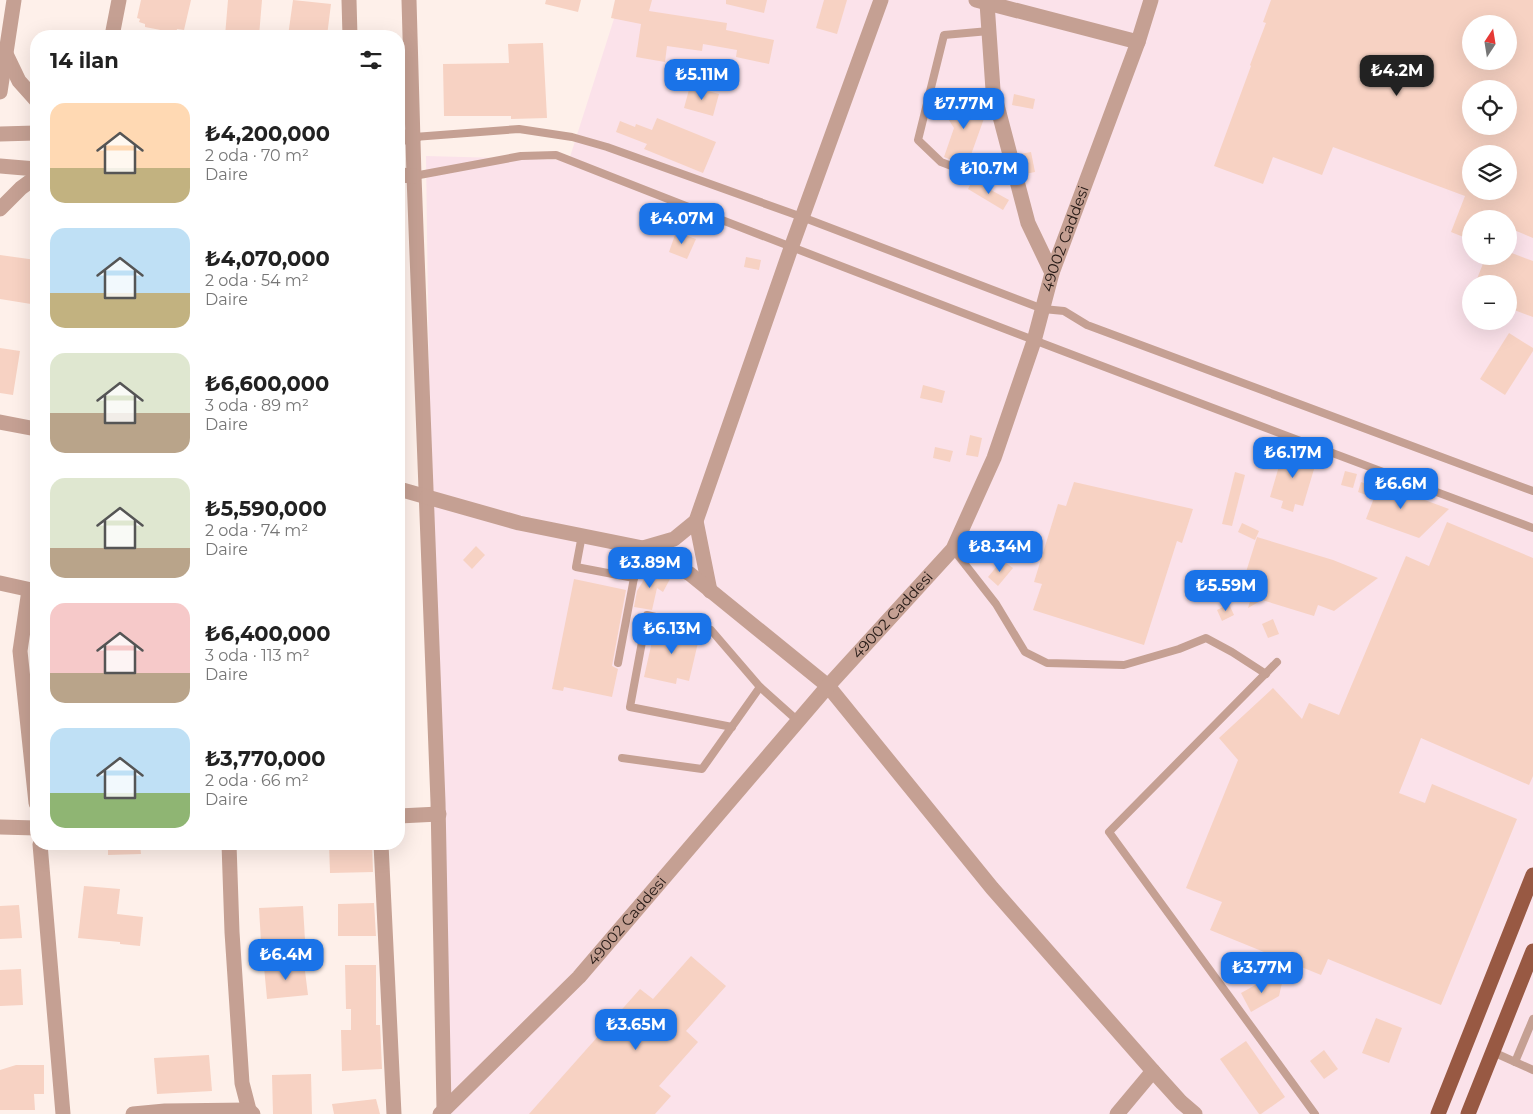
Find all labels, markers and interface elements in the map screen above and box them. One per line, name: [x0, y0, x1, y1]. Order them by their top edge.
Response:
north arrow: [1462, 15, 1518, 70]
map controls: [1462, 15, 1517, 330]
icon: filters: [357, 46, 385, 74]
text: 14 ilan: [50, 48, 119, 73]
pin: ₺4.2M: [1362, 54, 1432, 97]
pin: ₺5.11M: [661, 58, 743, 101]
text: ₺4.2M: [1371, 61, 1423, 80]
text: ₺5.11M: [675, 65, 729, 84]
button: locate: [1462, 80, 1517, 135]
pin: ₺7.77M: [923, 88, 1005, 130]
text: ₺7.77M: [934, 94, 994, 113]
text: ₺4,200,000: [205, 121, 330, 146]
icon: home: [90, 123, 150, 183]
button: layers: [1462, 145, 1517, 200]
text: 2 oda · 70 m²: [205, 146, 309, 165]
pin: ₺10.7M: [948, 152, 1030, 195]
text: ₺10.7M: [960, 159, 1018, 178]
text: Daire: [205, 165, 248, 184]
street label: 49002 Caddesi: [1037, 183, 1093, 294]
pin: ₺4.07M: [641, 202, 723, 245]
text: ₺4.07M: [650, 209, 714, 228]
button: +: [1462, 210, 1517, 265]
text: ₺4,070,000: [205, 246, 330, 271]
icon: home: [90, 248, 150, 308]
text: 2 oda · 54 m²: [205, 271, 309, 290]
button: −: [1462, 275, 1517, 330]
text: Daire: [205, 290, 248, 309]
text: ₺6,600,000: [205, 371, 329, 396]
icon: home: [90, 373, 150, 433]
text: 3 oda · 89 m²: [205, 396, 309, 415]
text: Daire: [205, 415, 248, 434]
pin: ₺6.17M: [1252, 436, 1334, 479]
text: ₺6.17M: [1264, 443, 1322, 462]
pin: ₺6.6M: [1366, 468, 1436, 510]
text: ₺6.6M: [1375, 474, 1427, 493]
text: ₺5,590,000: [205, 496, 327, 521]
icon: home: [90, 498, 150, 558]
text: 2 oda · 74 m²: [205, 521, 308, 540]
pin: ₺8.34M: [959, 530, 1041, 573]
text: ₺8.34M: [969, 537, 1031, 556]
text: Daire: [205, 540, 248, 559]
pin: ₺3.89M: [609, 546, 691, 589]
text: ₺3.89M: [619, 553, 681, 572]
street label: 49002 Caddesi: [848, 567, 937, 662]
pin: ₺5.59M: [1185, 570, 1267, 612]
text: ₺5.59M: [1196, 576, 1256, 595]
pin: ₺6.13M: [631, 612, 713, 655]
text: ₺6.13M: [643, 619, 701, 638]
text: ₺6,400,000: [205, 621, 331, 646]
icon: home: [90, 623, 150, 683]
text: 3 oda · 113 m²: [205, 646, 310, 665]
text: Daire: [205, 665, 248, 684]
text: ₺3,770,000: [205, 746, 326, 771]
icon: home: [90, 748, 150, 808]
text: 2 oda · 66 m²: [205, 771, 309, 790]
text: Daire: [205, 790, 248, 809]
street label: 49002 Caddesi: [583, 872, 670, 969]
pin: ₺6.4M: [251, 938, 321, 981]
text: ₺6.4M: [260, 945, 312, 964]
pin: ₺3.77M: [1221, 952, 1303, 994]
text: ₺3.77M: [1232, 958, 1292, 977]
pin: ₺3.65M: [595, 1008, 677, 1051]
text: ₺3.65M: [606, 1015, 666, 1034]

